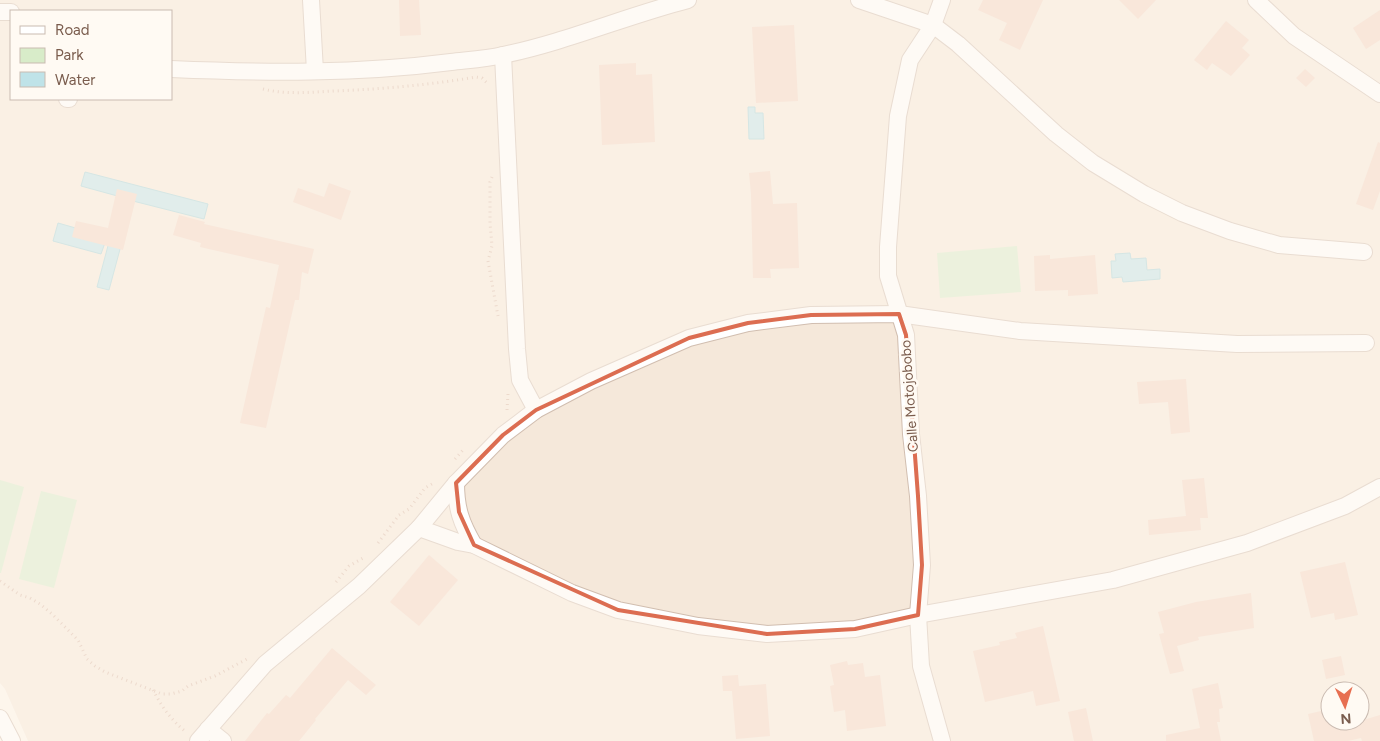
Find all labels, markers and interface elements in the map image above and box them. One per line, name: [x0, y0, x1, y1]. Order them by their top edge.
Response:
legend: [10, 10, 172, 100]
text: Road: [55, 21, 90, 39]
text: Park: [55, 46, 84, 64]
text: Water: [55, 71, 95, 89]
street label: Calle Motojobobo: [897, 339, 922, 453]
north arrow: [1320, 681, 1370, 731]
text: N: [1340, 710, 1352, 727]

